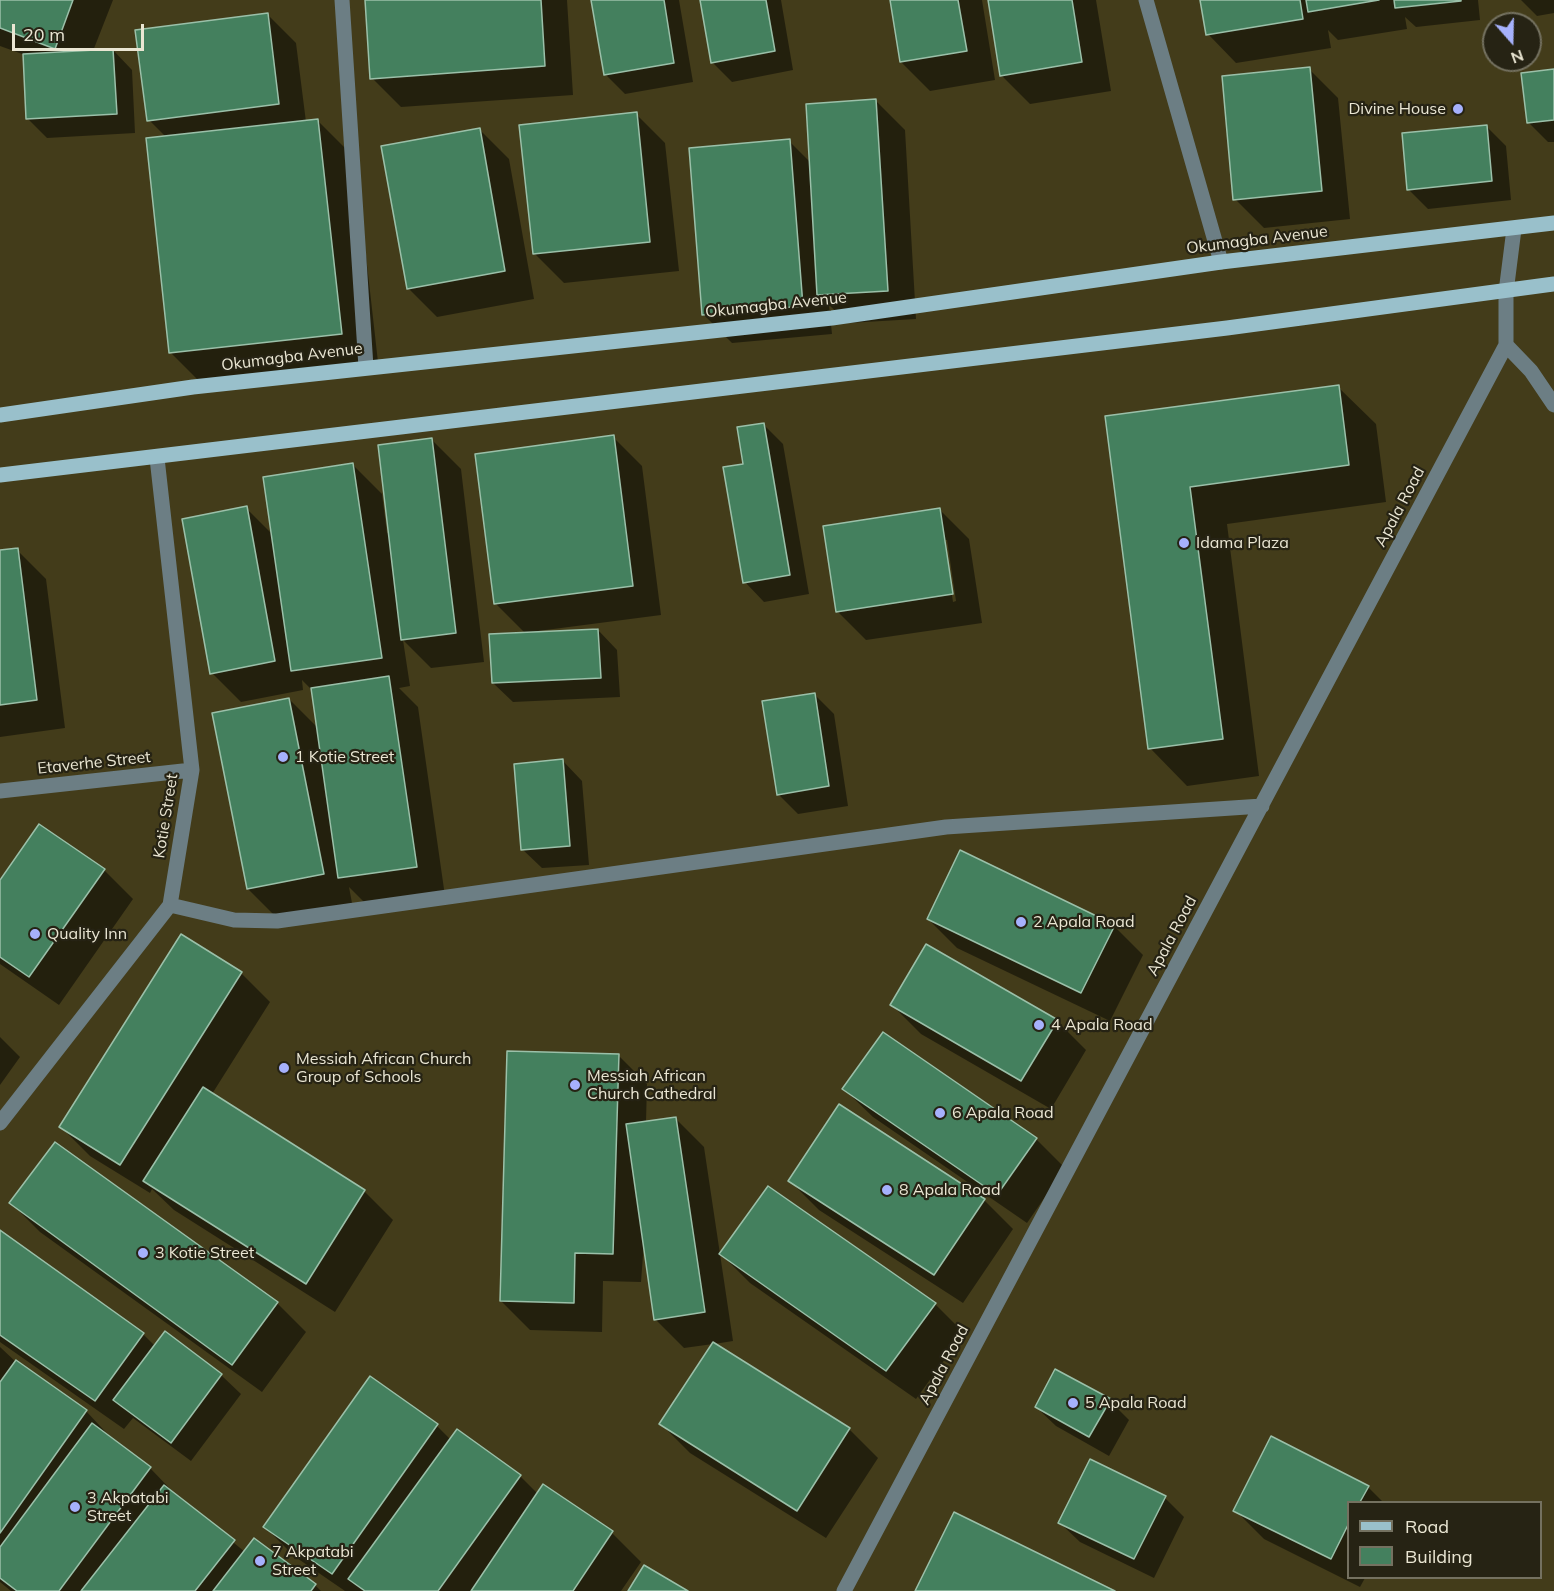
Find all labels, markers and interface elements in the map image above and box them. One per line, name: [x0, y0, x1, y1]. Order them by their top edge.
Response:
scale bar: [15, 12, 147, 50]
north arrow: [1482, 12, 1542, 72]
text: 20 m: [23, 23, 65, 46]
text: N: [1508, 46, 1527, 69]
place label: Divine House: [1348, 99, 1446, 119]
marker: Divine House: [1451, 102, 1465, 116]
street label: Okumagba Avenue: [1185, 222, 1329, 258]
street label: Okumagba Avenue: [704, 288, 848, 322]
street label: Okumagba Avenue: [220, 339, 364, 375]
street label: Apala Road: [1371, 464, 1429, 550]
place label: Idama Plaza: [1196, 533, 1289, 553]
marker: Idama Plaza: [1177, 536, 1191, 550]
place label: 1 Kotie Street: [295, 747, 394, 767]
street label: Etaverhe Street: [36, 748, 152, 778]
marker: 1 Kotie Street: [276, 750, 290, 764]
street label: Kotie Street: [150, 772, 182, 860]
street label: Apala Road: [1143, 893, 1201, 979]
place label: 2 Apala Road: [1033, 912, 1135, 932]
marker: 2 Apala Road: [1014, 915, 1028, 929]
place label: Quality Inn: [47, 924, 127, 944]
marker: Quality Inn: [28, 927, 42, 941]
place label: 4 Apala Road: [1051, 1015, 1153, 1035]
marker: 4 Apala Road: [1032, 1018, 1046, 1032]
place label: Messiah African Church Group of Schools: [296, 1049, 471, 1087]
marker: Messiah African Church Group of Schools: [277, 1061, 291, 1075]
place label: Messiah African Church Cathedral: [587, 1066, 716, 1104]
marker: Messiah African Church Cathedral: [568, 1078, 582, 1092]
place label: 6 Apala Road: [952, 1103, 1054, 1123]
marker: 6 Apala Road: [933, 1106, 947, 1120]
place label: 8 Apala Road: [899, 1180, 1001, 1200]
marker: 8 Apala Road: [880, 1183, 894, 1197]
place label: 3 Kotie Street: [155, 1243, 254, 1263]
marker: 3 Kotie Street: [136, 1246, 150, 1260]
street label: Apala Road: [915, 1322, 973, 1408]
place label: 5 Apala Road: [1085, 1393, 1187, 1413]
marker: 5 Apala Road: [1066, 1396, 1080, 1410]
place label: 3 Akpatabi Street: [87, 1488, 169, 1526]
marker: 3 Akpatabi Street: [68, 1500, 82, 1514]
legend: [1347, 1501, 1542, 1579]
text: Road: [1405, 1515, 1449, 1538]
place label: 7 Akpatabi Street: [272, 1542, 354, 1580]
text: Building: [1405, 1545, 1473, 1568]
marker: 7 Akpatabi Street: [253, 1554, 267, 1568]

